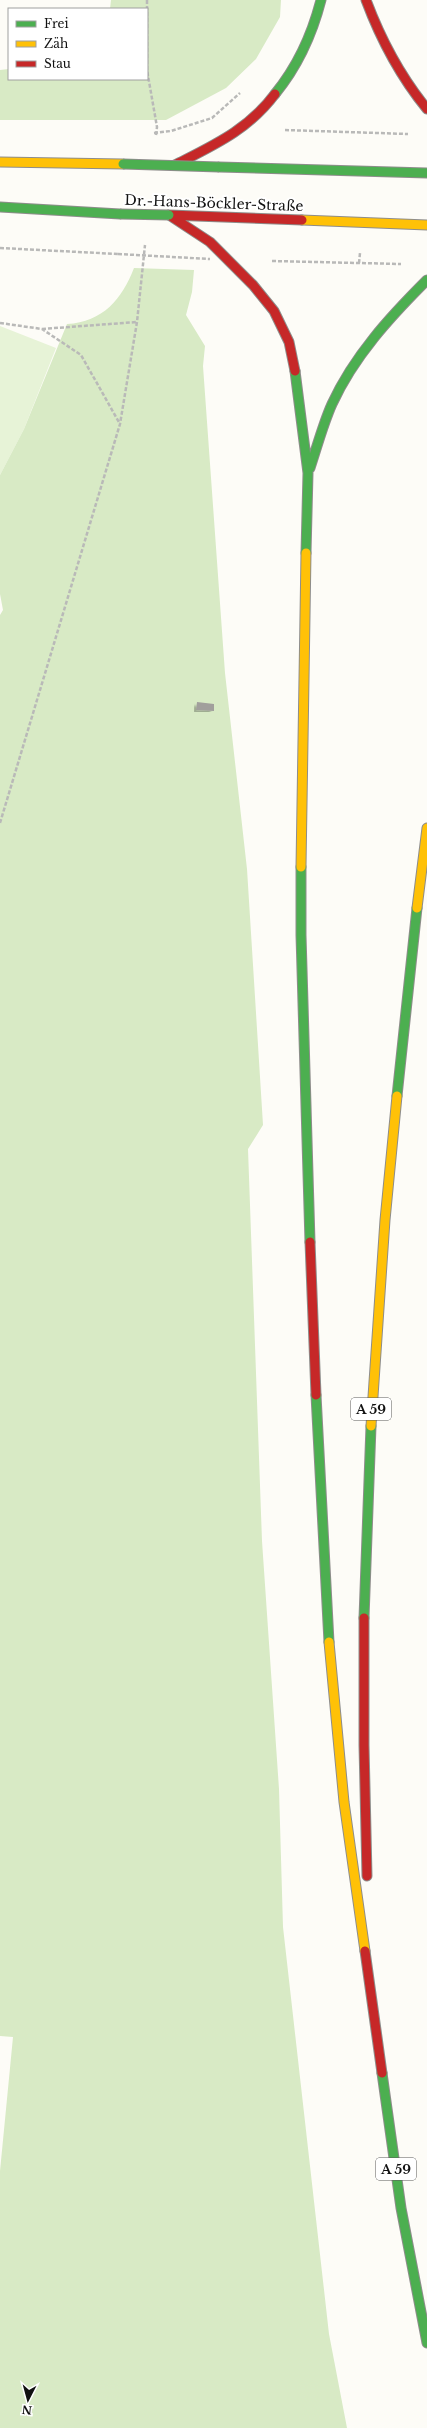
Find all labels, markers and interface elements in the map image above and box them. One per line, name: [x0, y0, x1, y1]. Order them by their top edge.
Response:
legend: [8, 8, 148, 80]
text: Frei: [44, 16, 69, 31]
text: Zäh: [44, 36, 68, 51]
text: Stau: [44, 56, 71, 71]
street label: Dr.-Hans-Böckler-Straße: [124, 191, 304, 215]
road number: A 59: [351, 1398, 391, 1420]
road number: A 59: [376, 2158, 416, 2180]
north arrow: [8, 2380, 48, 2420]
text: N: [20, 2402, 33, 2417]

